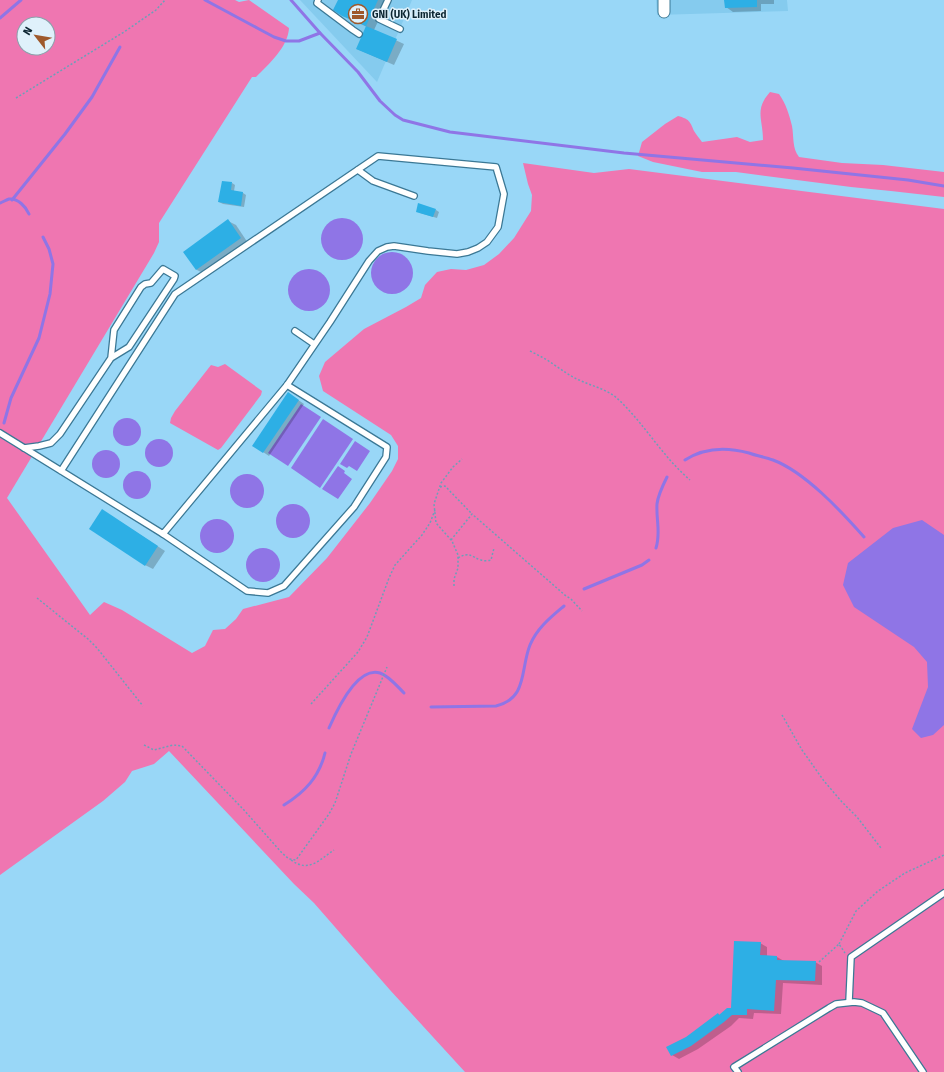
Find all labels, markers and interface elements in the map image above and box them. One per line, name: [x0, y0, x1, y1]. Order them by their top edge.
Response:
office icon: GNI (UK) Limited: [347, 3, 369, 25]
place label: GNI (UK) Limited: [372, 8, 447, 21]
north arrow: [16, 16, 56, 56]
text: N: [20, 25, 35, 38]

